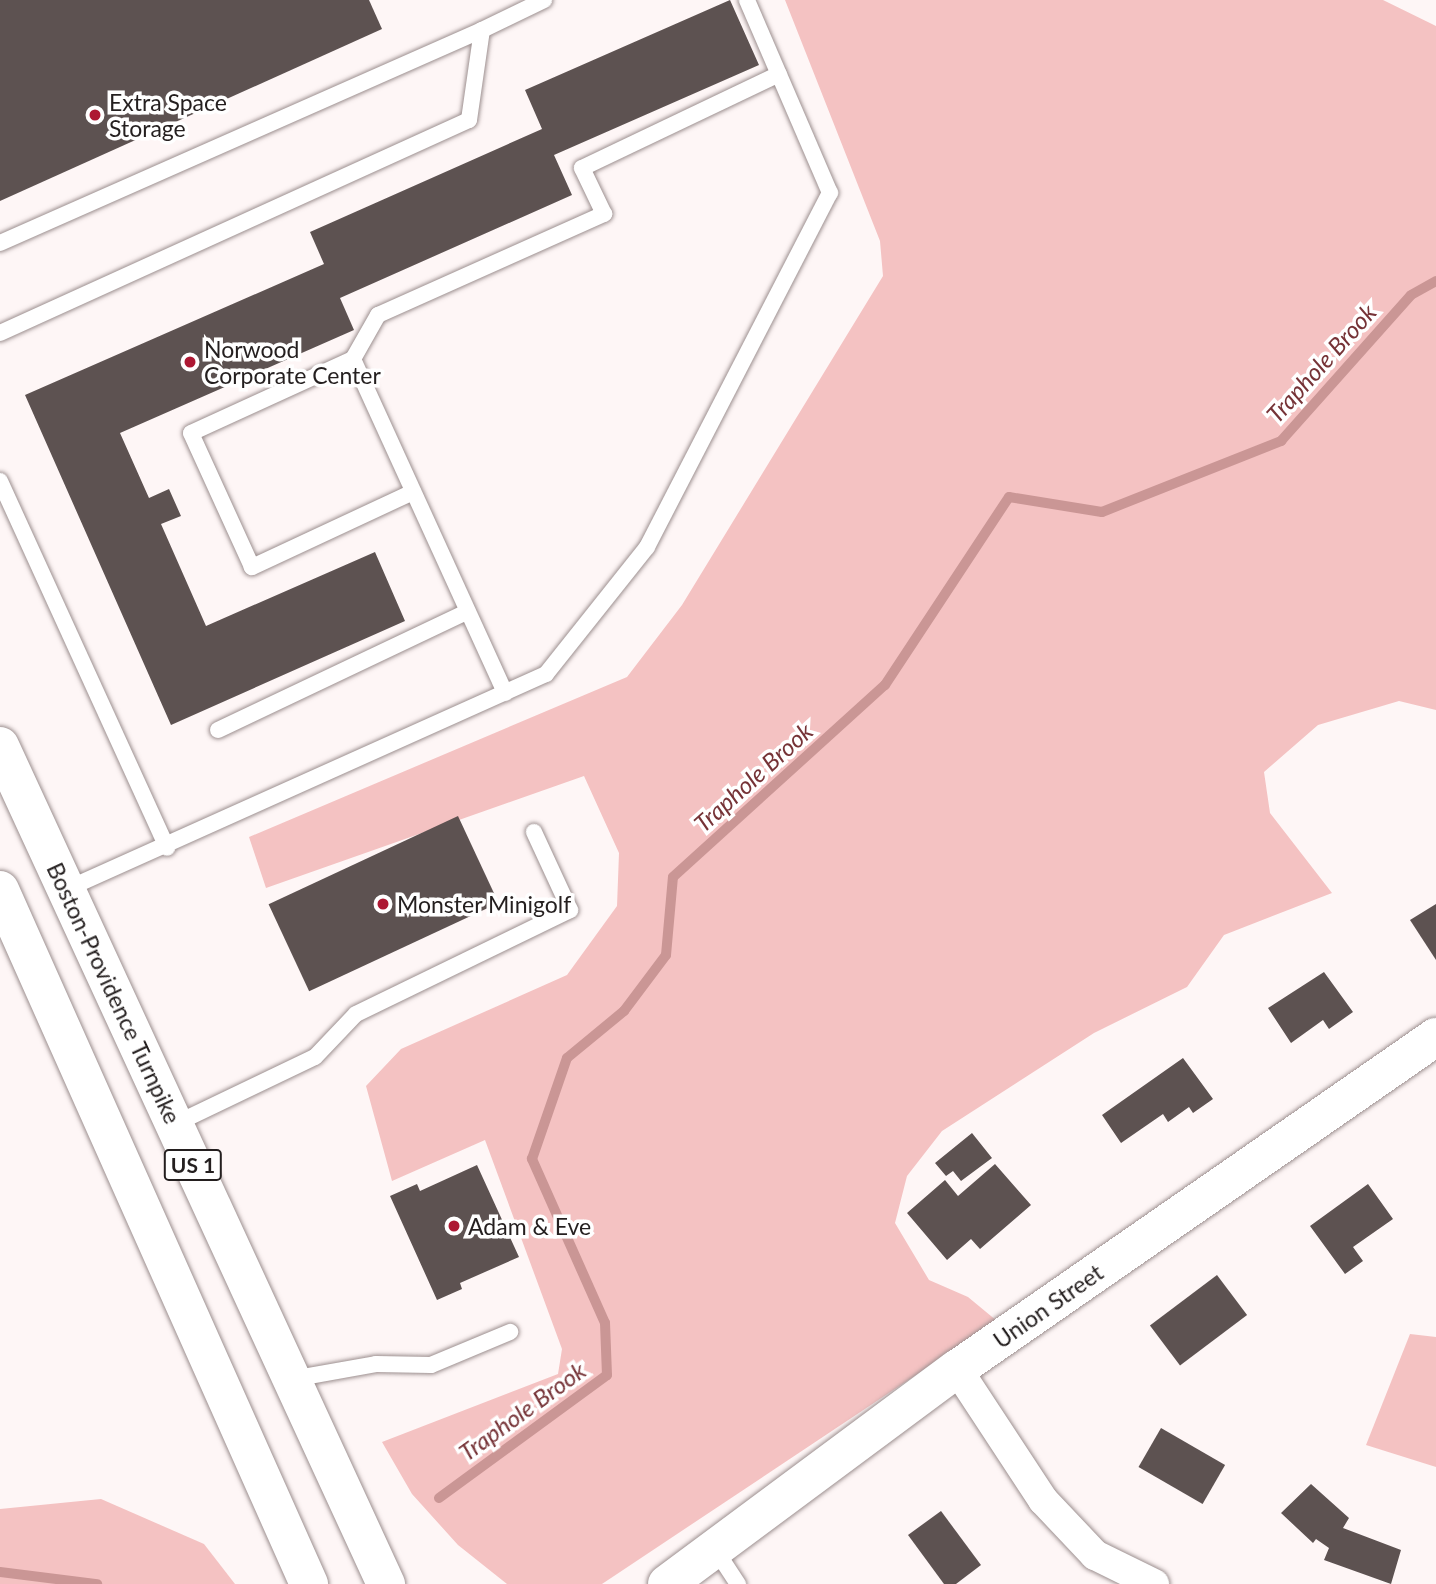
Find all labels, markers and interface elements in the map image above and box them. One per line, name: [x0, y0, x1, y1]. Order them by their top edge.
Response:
place label: Extra Space Storage: [109, 88, 227, 142]
marker: Extra Space Storage: [87, 107, 103, 123]
water label: Traphole Brook: [1260, 298, 1382, 428]
place label: Norwood Corporate Center: [204, 335, 381, 389]
marker: Norwood Corporate Center: [182, 354, 198, 370]
water label: Traphole Brook: [688, 716, 818, 838]
street label: Boston-Providence Turnpike: [41, 858, 187, 1128]
place label: Monster Minigolf: [397, 890, 572, 918]
marker: Monster Minigolf: [375, 896, 391, 912]
road number: US 1: [163, 1148, 223, 1182]
place label: Adam & Eve: [468, 1212, 591, 1240]
marker: Adam & Eve: [446, 1218, 462, 1234]
street label: Union Street: [988, 1258, 1108, 1354]
water label: Traphole Brook: [453, 1355, 591, 1467]

